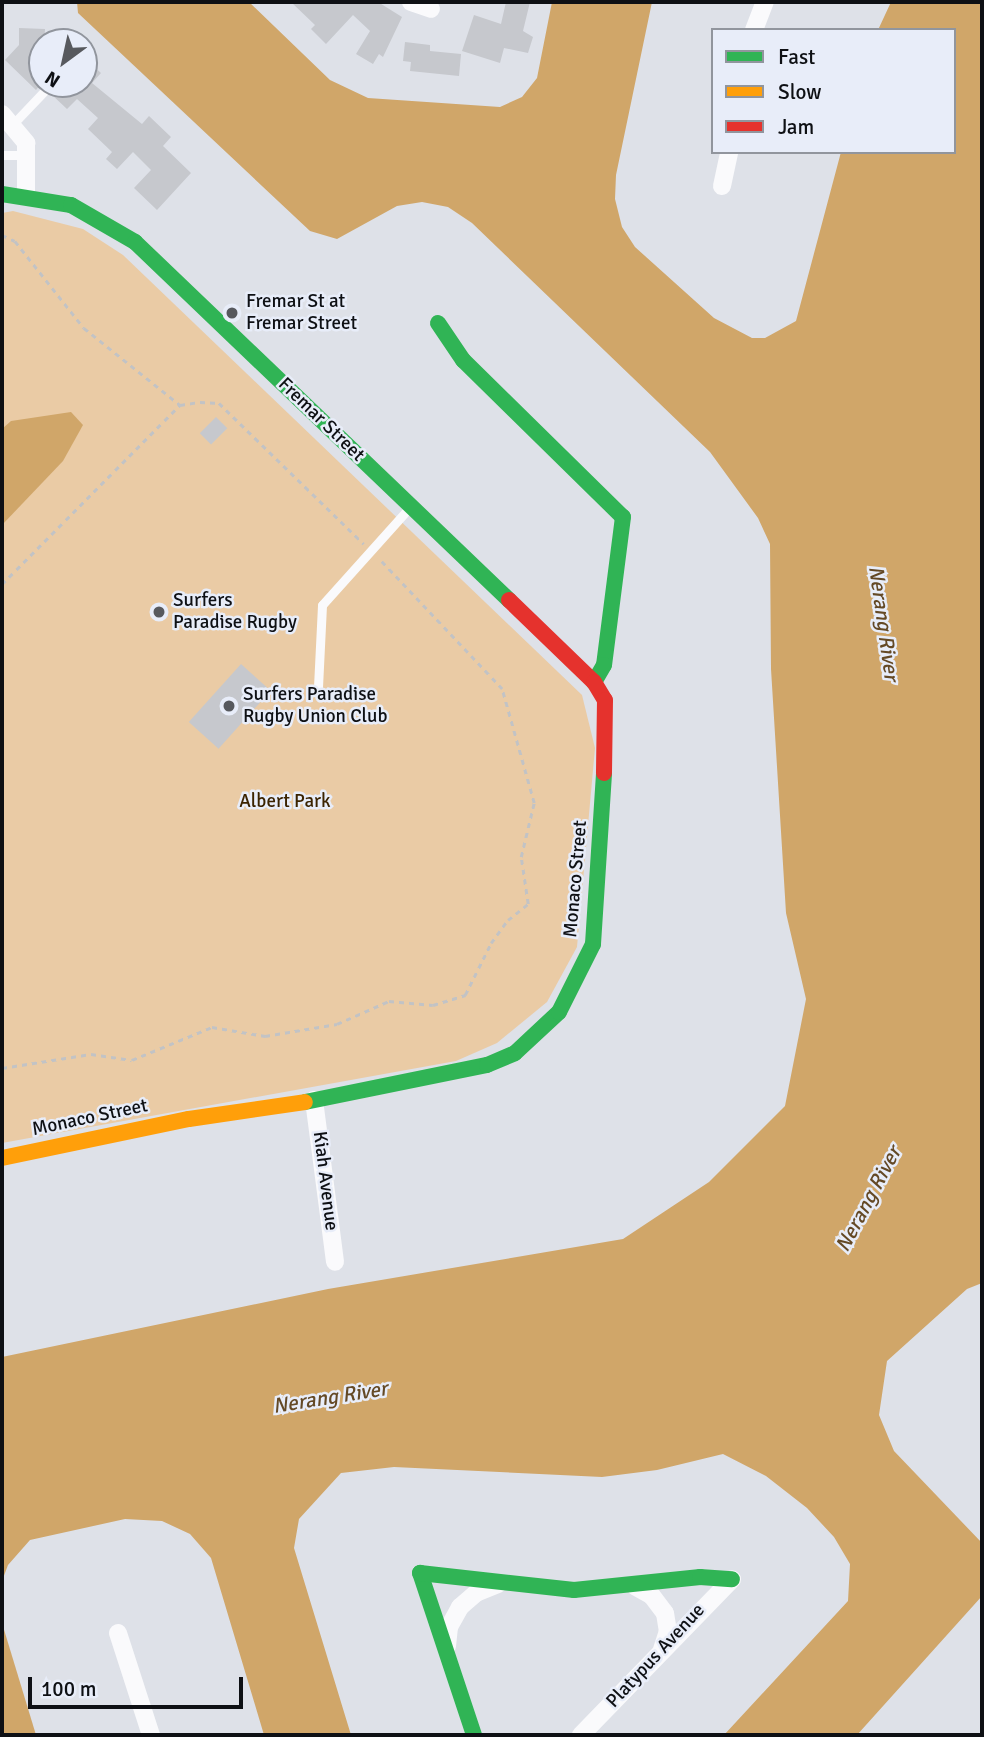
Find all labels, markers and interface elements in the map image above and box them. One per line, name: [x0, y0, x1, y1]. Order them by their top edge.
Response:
north arrow: [28, 28, 98, 98]
legend: [711, 28, 956, 154]
text: Fast: [778, 44, 815, 70]
text: N: [41, 65, 65, 93]
text: Slow: [778, 79, 822, 105]
text: Jam: [778, 114, 814, 140]
place label: Fremar St at Fremar Street: [246, 291, 357, 335]
marker: Fremar St at Fremar Street: [224, 305, 240, 321]
street label: Fremar Street: [273, 373, 369, 467]
water label: Nerang River: [863, 564, 905, 682]
place label: Surfers Paradise Rugby: [173, 590, 297, 634]
marker: Surfers Paradise Rugby: [151, 604, 167, 620]
place label: Surfers Paradise Rugby Union Club: [243, 684, 387, 728]
marker: Surfers Paradise Rugby Union Club: [221, 698, 237, 714]
park label: Albert Park: [239, 791, 331, 813]
street label: Monaco Street: [560, 819, 592, 939]
street label: Monaco Street: [30, 1095, 150, 1141]
street label: Kiah Avenue: [308, 1130, 342, 1232]
water label: Nerang River: [830, 1142, 906, 1256]
water label: Nerang River: [271, 1375, 389, 1419]
street label: Platypus Avenue: [602, 1599, 710, 1713]
scale bar: [32, 1664, 247, 1708]
text: 100 m: [41, 1676, 96, 1702]

